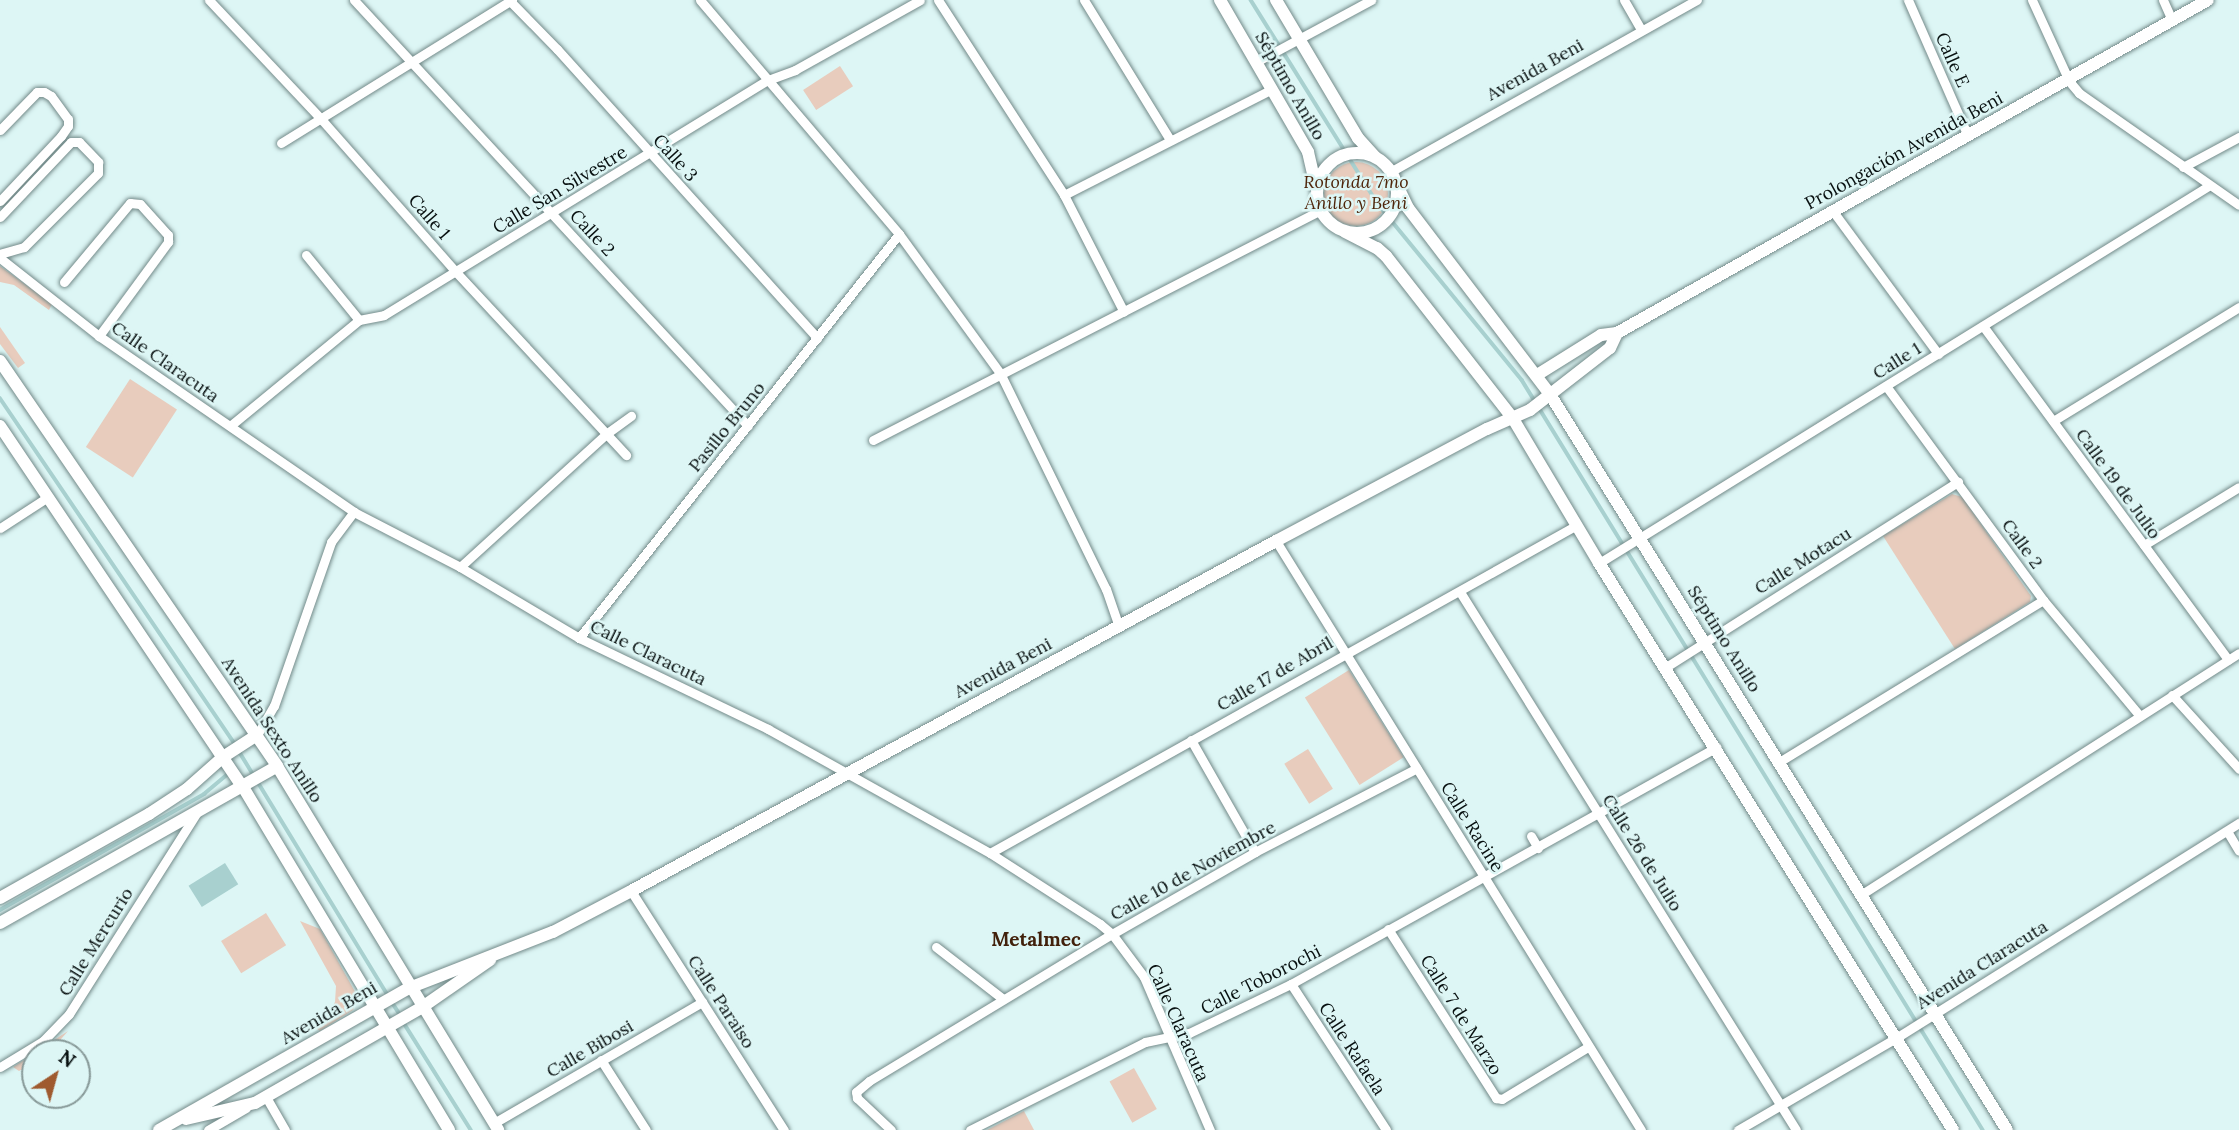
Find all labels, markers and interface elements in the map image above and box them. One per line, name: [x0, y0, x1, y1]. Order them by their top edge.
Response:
street label: Séptimo Anillo: [1250, 28, 1330, 144]
street label: Calle E: [1930, 29, 1974, 91]
street label: Avenida Beni: [1483, 35, 1587, 105]
street label: Prolongación Avenida Beni: [1801, 88, 2007, 214]
street label: Calle 3: [648, 130, 702, 186]
street label: Calle San Silvestre: [489, 141, 631, 239]
park label: Rotonda 7mo Anillo y Beni: [1303, 172, 1409, 214]
street label: Calle 1: [404, 190, 454, 244]
street label: Calle 2: [565, 205, 619, 261]
street label: Calle Claracuta: [107, 317, 223, 407]
street label: Calle 1: [1869, 338, 1925, 384]
street label: Pasillo Bruno: [684, 378, 770, 476]
street label: Calle 19 de Julio: [2071, 425, 2165, 543]
street label: Calle 2: [1997, 515, 2047, 573]
street label: Calle Motacu: [1751, 523, 1855, 599]
street label: Séptimo Anillo: [1683, 582, 1765, 696]
street label: Calle Claracuta: [586, 616, 710, 690]
street label: Calle 17 de Abril: [1213, 632, 1337, 716]
street label: Avenida Beni: [951, 633, 1055, 703]
street label: Avenida Sexto Anillo: [217, 653, 327, 807]
street label: Calle Racine: [1436, 778, 1508, 876]
street label: Calle 26 de Julio: [1597, 790, 1687, 916]
street label: Calle 10 de Noviembre: [1107, 817, 1279, 925]
street label: Calle Mercurio: [54, 884, 138, 1000]
street label: Avenida Claracuta: [1912, 916, 2052, 1014]
district label: Metalmec: [991, 929, 1081, 951]
street label: Calle Toborochi: [1197, 940, 1325, 1020]
street label: Calle Paraiso: [683, 951, 759, 1053]
street label: Calle 7 de Marzo: [1415, 951, 1507, 1079]
street label: Calle Claracuta: [1142, 961, 1214, 1085]
street label: Avenida Beni: [277, 977, 381, 1049]
street label: Calle Rafaela: [1314, 999, 1390, 1099]
street label: Calle Bibosi: [543, 1015, 637, 1083]
north arrow: [21, 1039, 91, 1109]
text: N: [54, 1045, 80, 1073]

